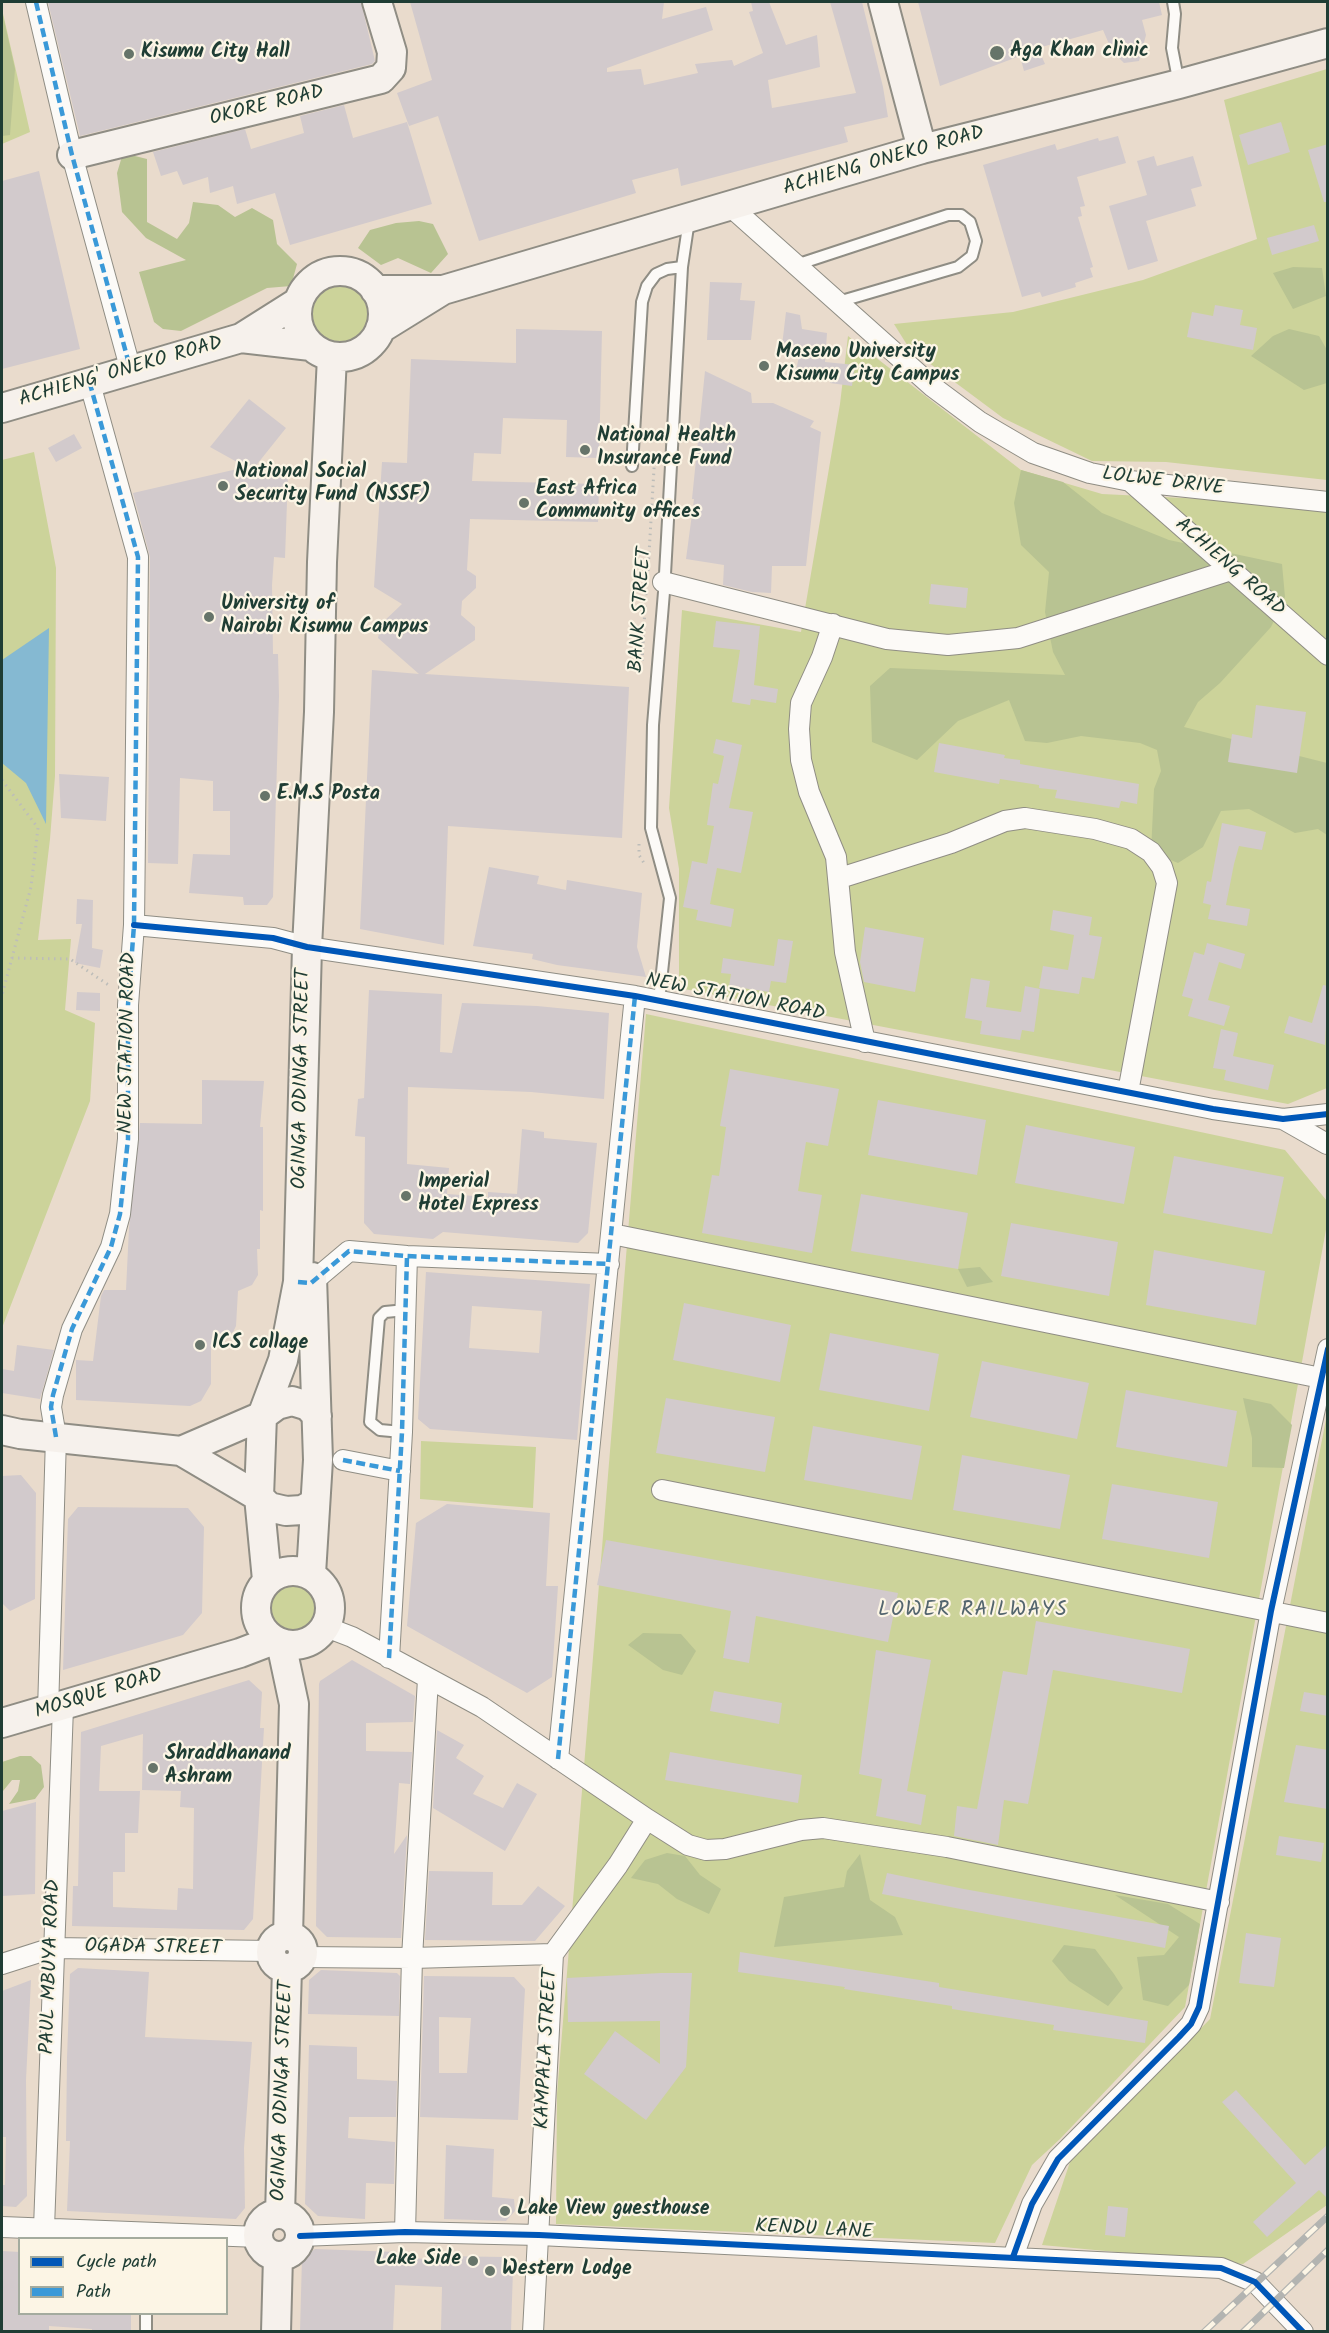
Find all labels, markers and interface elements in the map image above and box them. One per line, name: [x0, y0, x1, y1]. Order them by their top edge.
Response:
place label: Aga Khan clinic: [1010, 41, 1149, 65]
place label: Kisumu City Hall: [141, 42, 290, 66]
marker: Aga Khan clinic: [988, 44, 1006, 62]
marker: Kisumu City Hall: [122, 47, 136, 61]
street label: OKORE ROAD: [207, 81, 327, 133]
street label: ACHIENG ONEKO ROAD: [781, 122, 987, 202]
street label: ACHIENG' ONEKO ROAD: [16, 332, 226, 414]
place label: Maseno University Kisumu City Campus: [776, 342, 959, 389]
marker: Maseno University Kisumu City Campus: [757, 359, 771, 373]
place label: National Health Insurance Fund: [597, 426, 736, 473]
marker: National Health Insurance Fund: [578, 443, 592, 457]
place label: National Social Security Fund (NSSF): [235, 462, 431, 509]
street label: LOLWE DRIVE: [1101, 464, 1225, 502]
marker: National Social Security Fund (NSSF): [216, 479, 230, 493]
place label: East Africa Community offices: [536, 479, 700, 526]
marker: East Africa Community offices: [517, 496, 531, 510]
street label: ACHIENG ROAD: [1169, 514, 1289, 622]
street label: BANK STREET: [626, 547, 658, 673]
place label: University of Nairobi Kisumu Campus: [221, 594, 428, 641]
marker: University of Nairobi Kisumu Campus: [202, 610, 216, 624]
place label: E.M.S Posta: [277, 784, 380, 808]
marker: E.M.S Posta: [258, 789, 272, 803]
street label: NEW STATION ROAD: [115, 952, 143, 1134]
street label: OGINGA ODINGA STREET: [289, 968, 317, 1190]
street label: NEW STATION ROAD: [643, 970, 827, 1028]
place label: Imperial Hotel Express: [418, 1172, 539, 1219]
marker: Imperial Hotel Express: [399, 1189, 413, 1203]
place label: ICS collage: [212, 1333, 308, 1357]
marker: ICS collage: [193, 1338, 207, 1352]
district label: LOWER RAILWAYS: [878, 1598, 1068, 1624]
street label: MOSQUE ROAD: [32, 1664, 166, 1726]
place label: Shraddhanand Ashram: [165, 1744, 291, 1791]
marker: Shraddhanand Ashram: [146, 1761, 160, 1775]
street label: PAUL MBUYA ROAD: [37, 1879, 67, 2055]
street label: OGADA STREET: [84, 1936, 222, 1962]
street label: KAMPALA STREET: [532, 1968, 564, 2130]
street label: OGINGA ODINGA STREET: [268, 1980, 300, 2202]
place label: Lake View guesthouse: [517, 2199, 710, 2223]
marker: Lake View guesthouse: [498, 2204, 512, 2218]
street label: KENDU LANE: [754, 2216, 874, 2246]
legend: [18, 2237, 228, 2315]
text: Cycle path: [76, 2248, 157, 2277]
place label: Lake Side: [376, 2249, 461, 2273]
marker: Lake Side: [466, 2254, 480, 2268]
place label: Western Lodge: [502, 2259, 632, 2283]
marker: Western Lodge: [483, 2264, 497, 2278]
text: Path: [76, 2278, 111, 2307]

